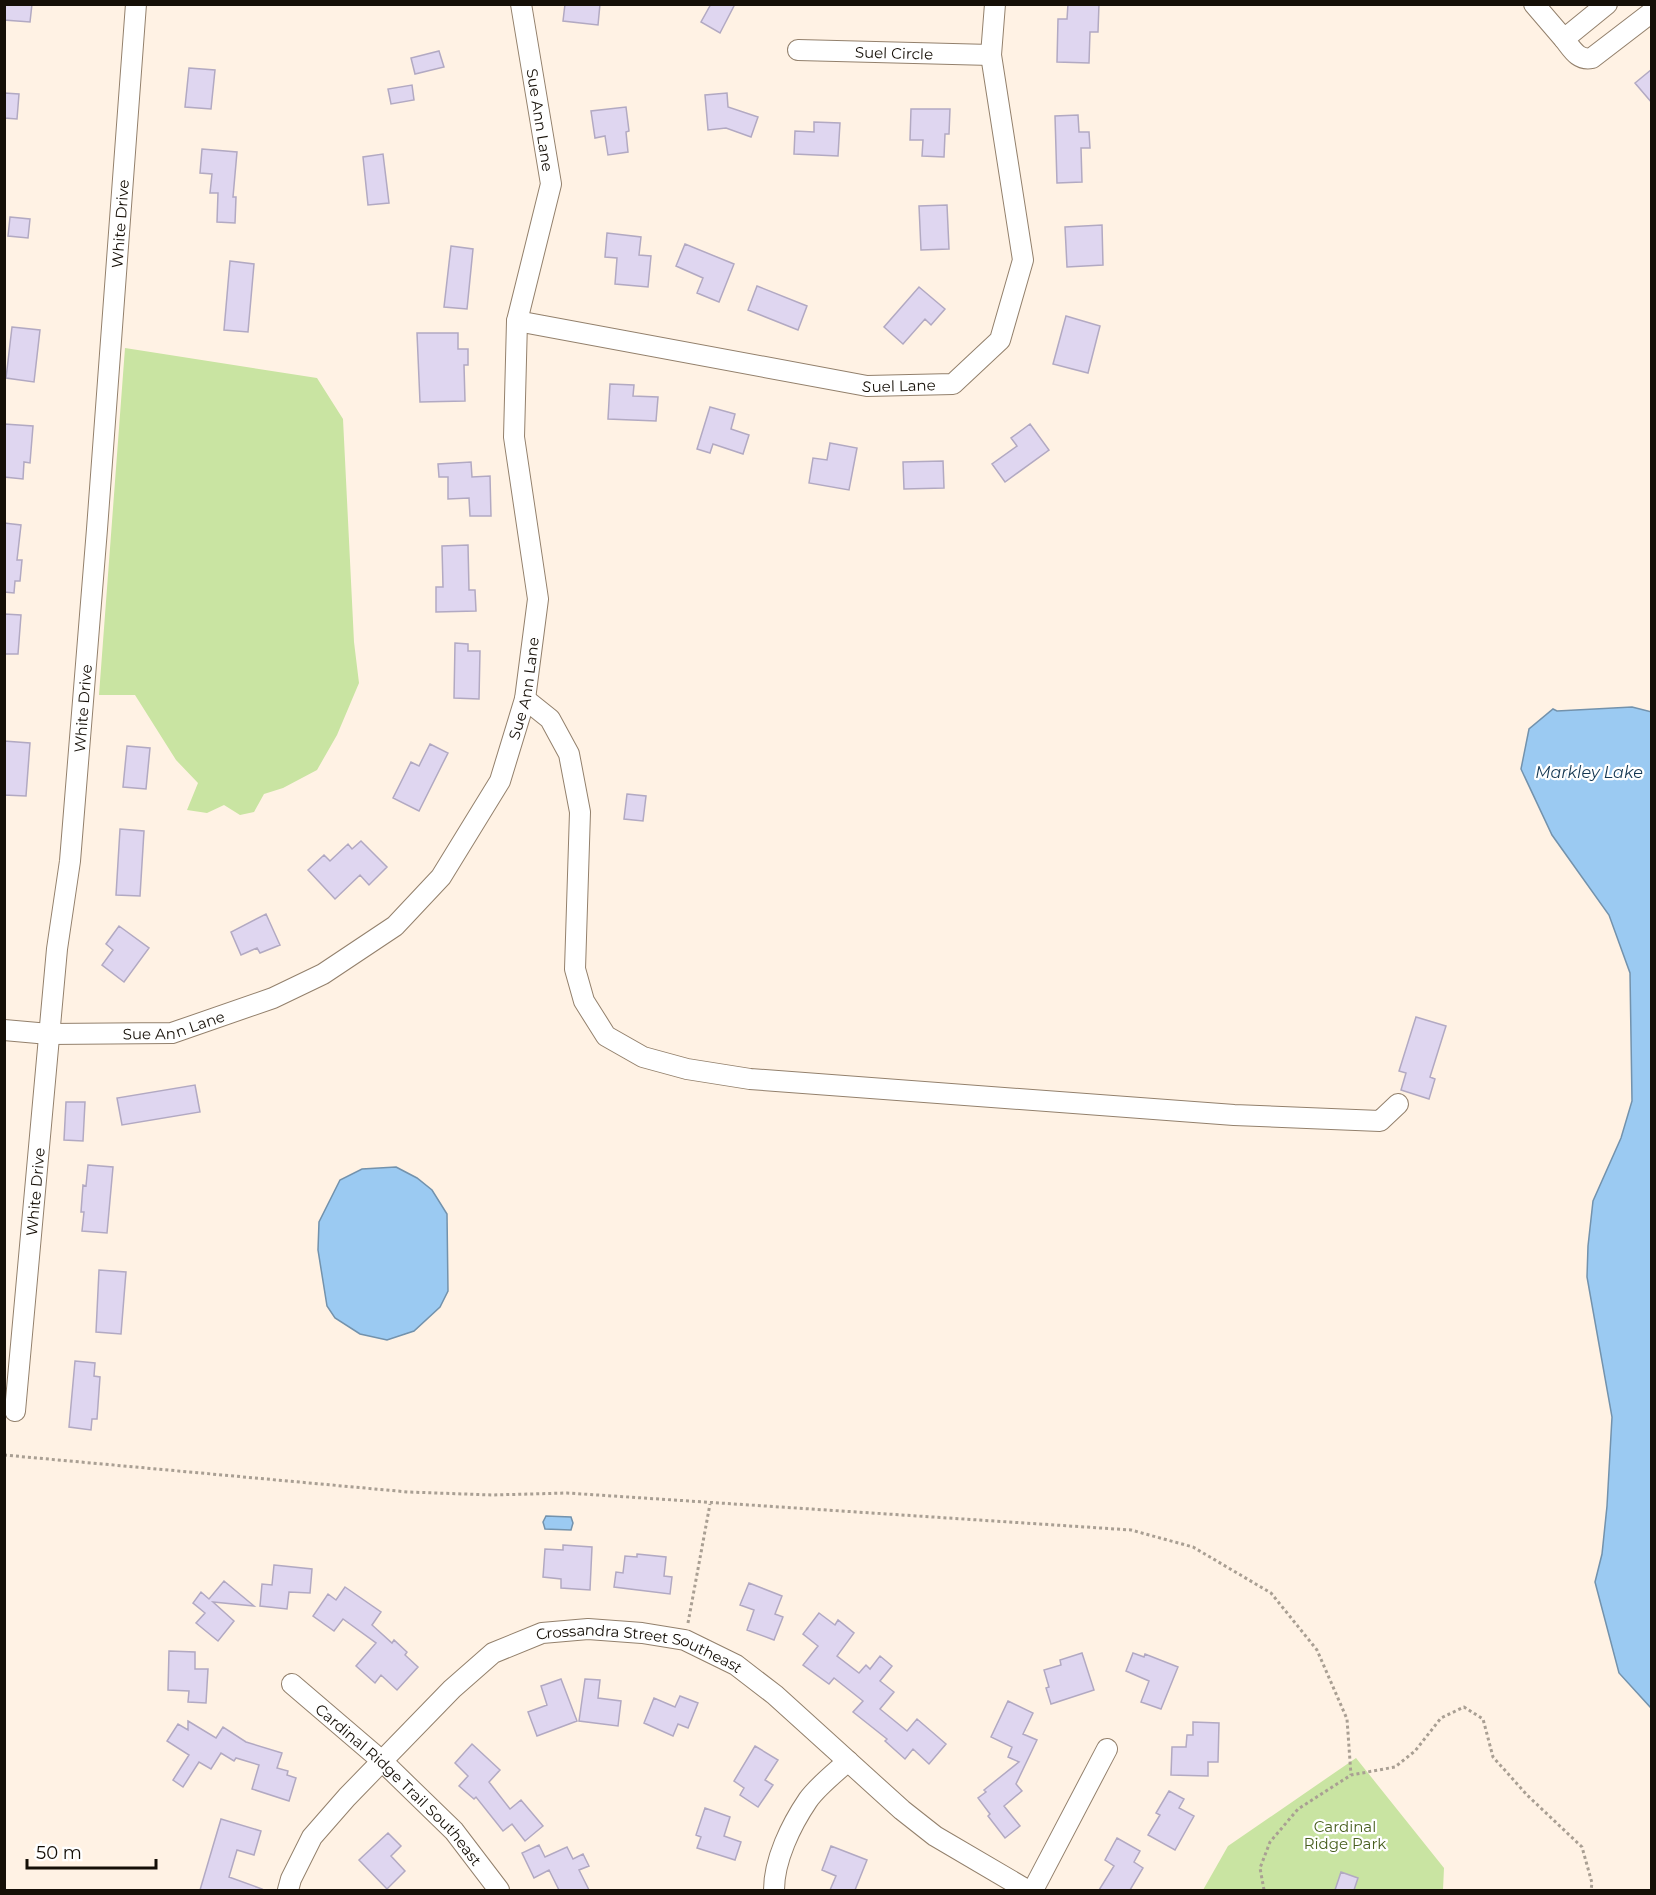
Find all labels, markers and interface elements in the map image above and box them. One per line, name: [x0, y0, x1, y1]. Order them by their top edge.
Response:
street label: Suel Circle: [855, 42, 933, 63]
street label: Sue Ann Lane: [522, 67, 558, 173]
street label: White Drive: [107, 179, 132, 269]
street label: Suel Lane: [861, 375, 936, 396]
street label: Sue Ann Lane: [504, 636, 542, 742]
street label: White Drive: [69, 663, 95, 753]
water label: Markley Lake: [1535, 763, 1643, 782]
street label: Sue Ann Lane: [123, 1006, 227, 1043]
street label: White Drive: [21, 1147, 48, 1237]
street label: Crossandra Street Southeast: [533, 1619, 747, 1676]
street label: Cardinal Ridge Trail Southeast: [312, 1699, 486, 1869]
park label: Cardinal Ridge Park: [1304, 1817, 1386, 1853]
scale bar: [27, 1832, 156, 1870]
text: 50 m: [36, 1842, 82, 1864]

